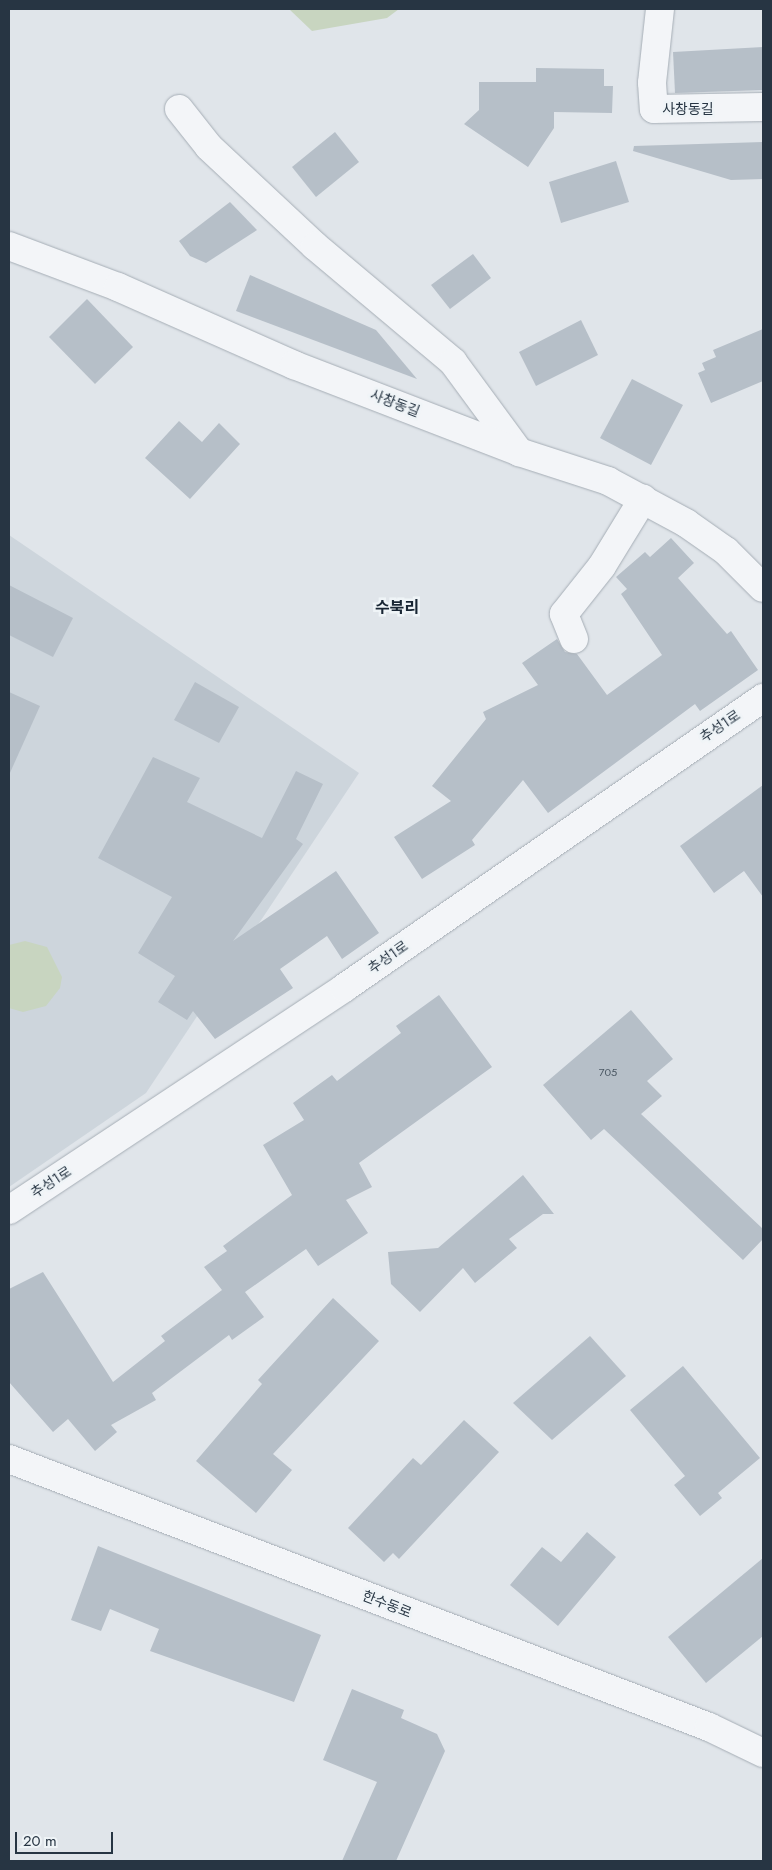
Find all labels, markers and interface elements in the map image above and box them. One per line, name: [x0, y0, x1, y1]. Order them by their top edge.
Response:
street label: 사창동길: [662, 101, 714, 117]
street label: 사창동길: [368, 386, 422, 420]
district label: 수북리: [375, 598, 419, 618]
street label: 추성1로: [697, 706, 743, 746]
street label: 추성1로: [365, 937, 411, 977]
house number: 705: [599, 1065, 617, 1079]
street label: 추성1로: [28, 1163, 74, 1201]
street label: 한수동로: [360, 1587, 414, 1621]
scale bar: [18, 1822, 115, 1854]
text: 20 m: [23, 1830, 57, 1852]

